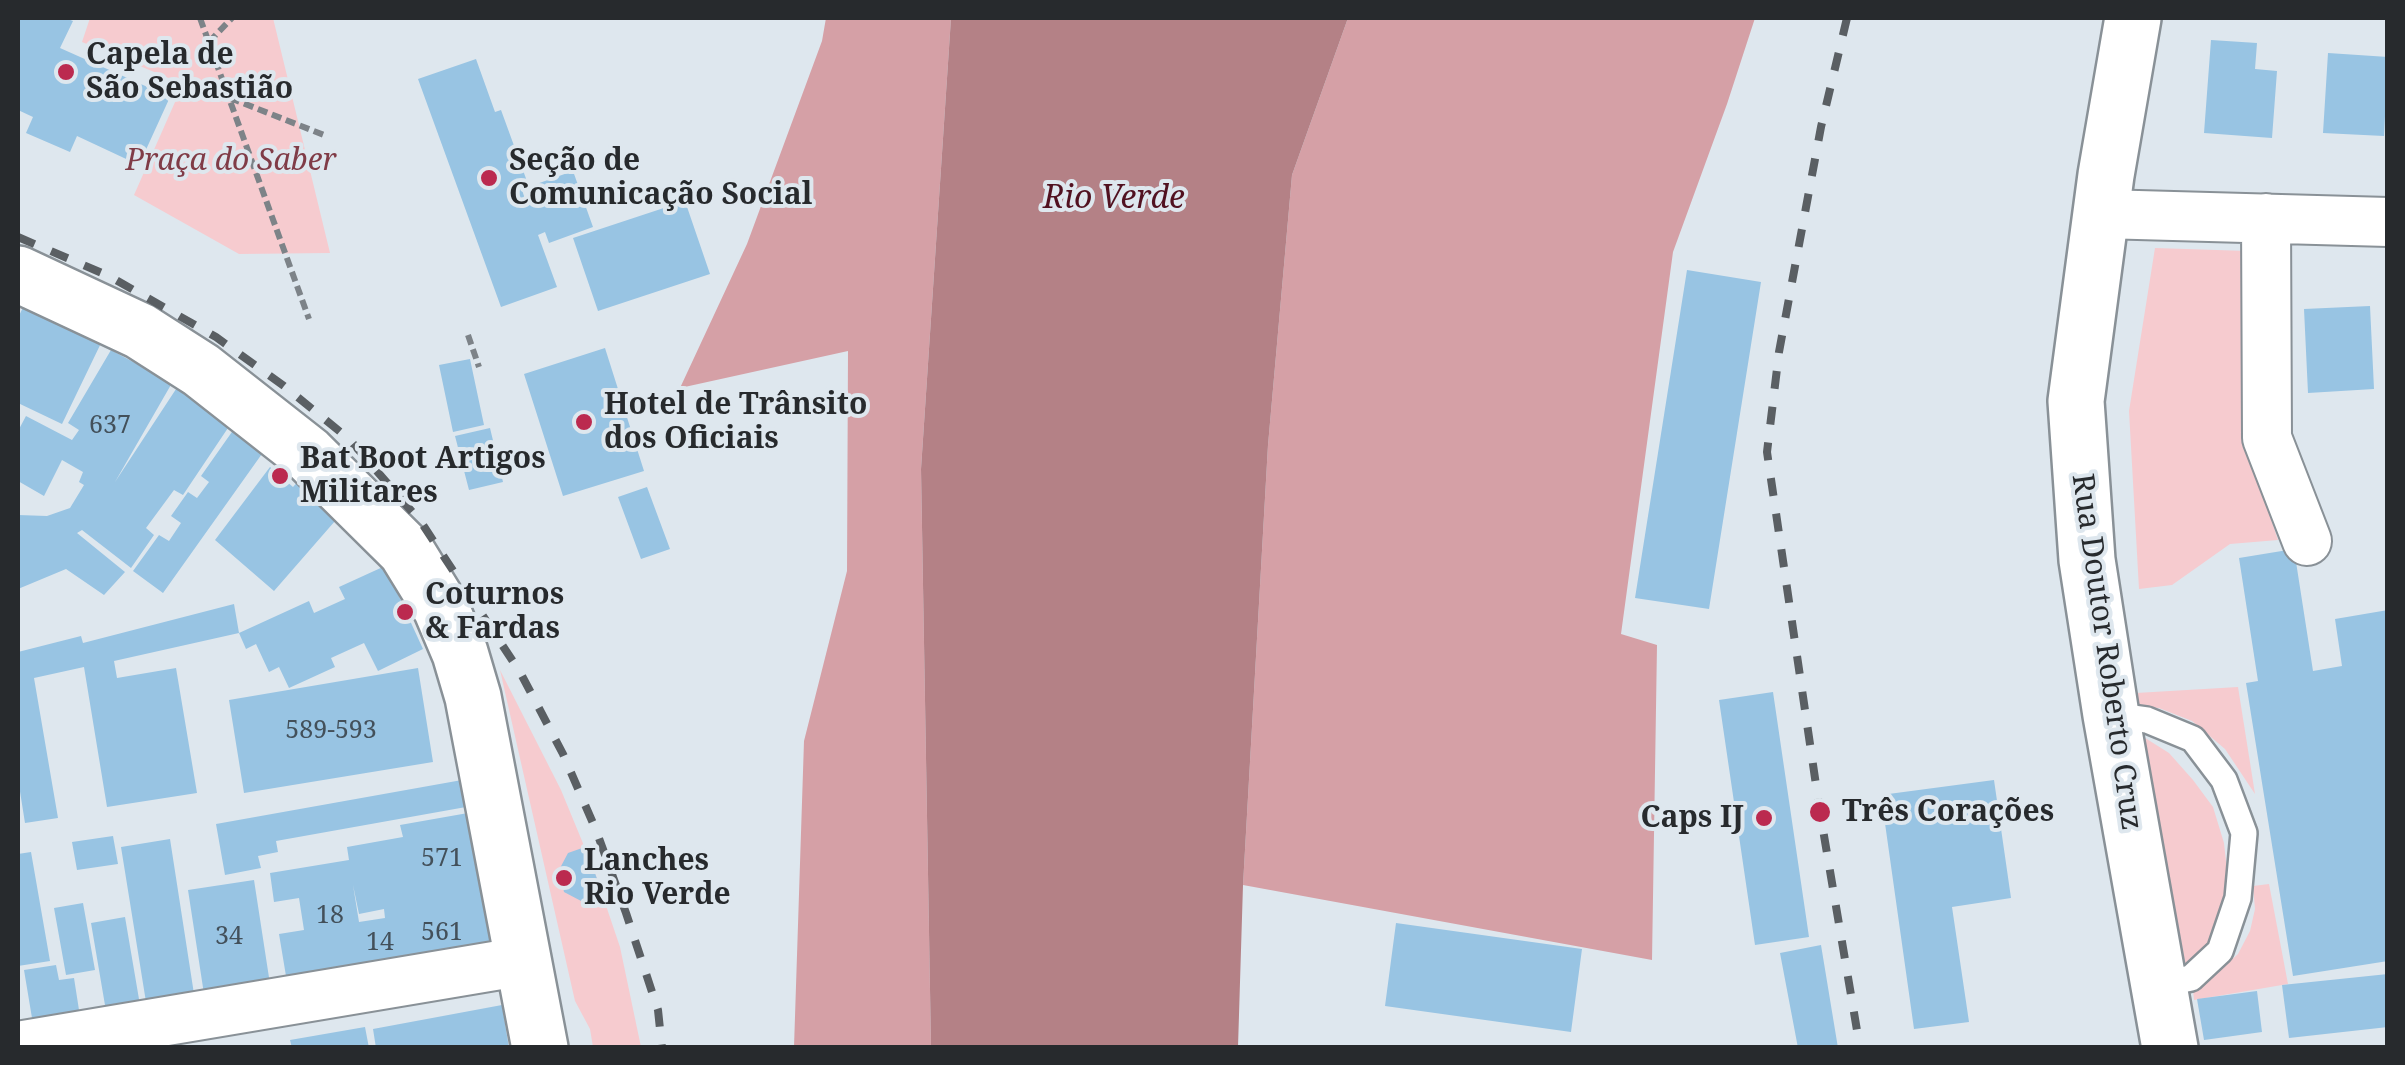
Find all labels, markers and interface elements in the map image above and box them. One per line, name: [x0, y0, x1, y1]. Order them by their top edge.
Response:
place label: Capela de São Sebastião: [86, 37, 293, 108]
marker: Capela de São Sebastião: [55, 61, 77, 83]
park label: Praça do Saber: [126, 143, 336, 179]
place label: Seção de Comunicação Social: [509, 143, 812, 214]
marker: Seção de Comunicação Social: [478, 167, 500, 189]
water label: Rio Verde: [1043, 180, 1185, 218]
place label: Hotel de Trânsito dos Oficiais: [604, 387, 867, 458]
house number: 637: [89, 411, 131, 441]
marker: Hotel de Trânsito dos Oficiais: [573, 411, 595, 433]
place label: Bat Boot Artigos Militares: [300, 441, 546, 512]
marker: Bat Boot Artigos Militares: [269, 465, 291, 487]
street label: Rua Doutor Roberto Cruz: [2063, 471, 2149, 833]
place label: Coturnos & Fardas: [425, 577, 564, 648]
marker: Coturnos & Fardas: [394, 601, 416, 623]
house number: 589-593: [285, 716, 377, 746]
place label: Três Corações: [1842, 794, 2054, 830]
marker: Três Corações: [1807, 799, 1833, 825]
place label: Caps IJ: [1640, 800, 1744, 836]
marker: Caps IJ: [1753, 807, 1775, 829]
place label: Lanches Rio Verde: [584, 843, 731, 914]
house number: 571: [421, 844, 463, 874]
marker: Lanches Rio Verde: [553, 867, 575, 889]
house number: 18: [316, 901, 344, 931]
house number: 561: [421, 918, 463, 948]
house number: 34: [215, 922, 243, 952]
house number: 14: [366, 928, 394, 958]

